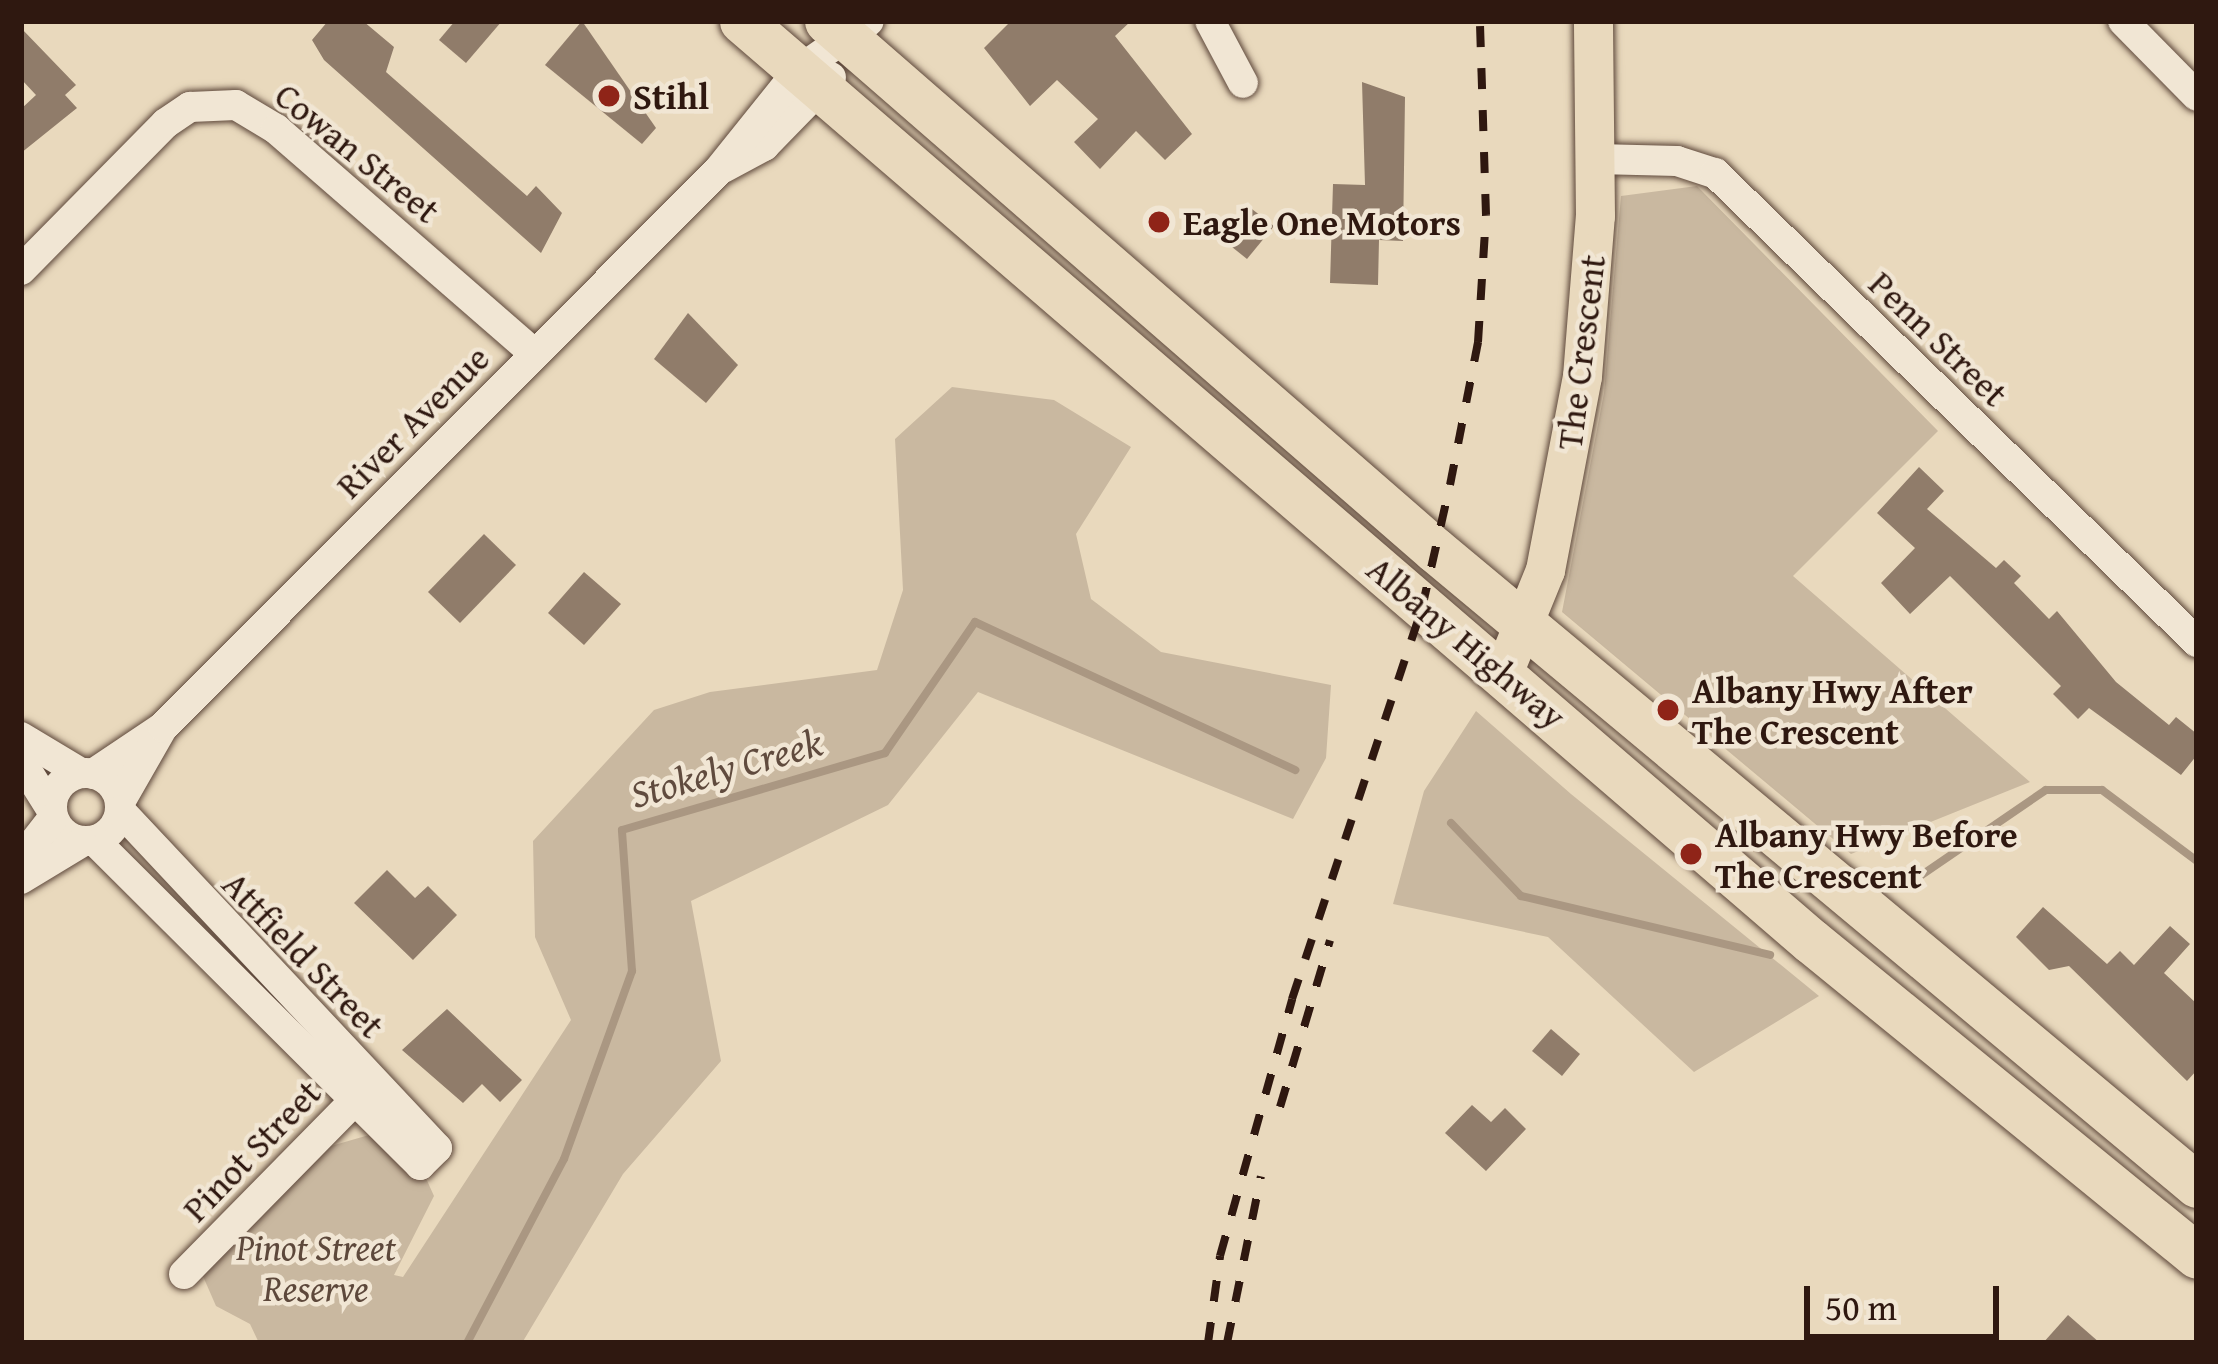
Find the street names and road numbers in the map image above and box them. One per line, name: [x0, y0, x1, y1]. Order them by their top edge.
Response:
street label: Cowan Street: [267, 73, 449, 231]
street label: The Crescent: [1547, 252, 1613, 452]
street label: Penn Street: [1861, 261, 2017, 415]
street label: River Avenue: [327, 336, 497, 506]
street label: Albany Highway: [1359, 546, 1575, 738]
street label: Attfield Street: [214, 862, 394, 1046]
street label: Pinot Street: [173, 1070, 329, 1230]

